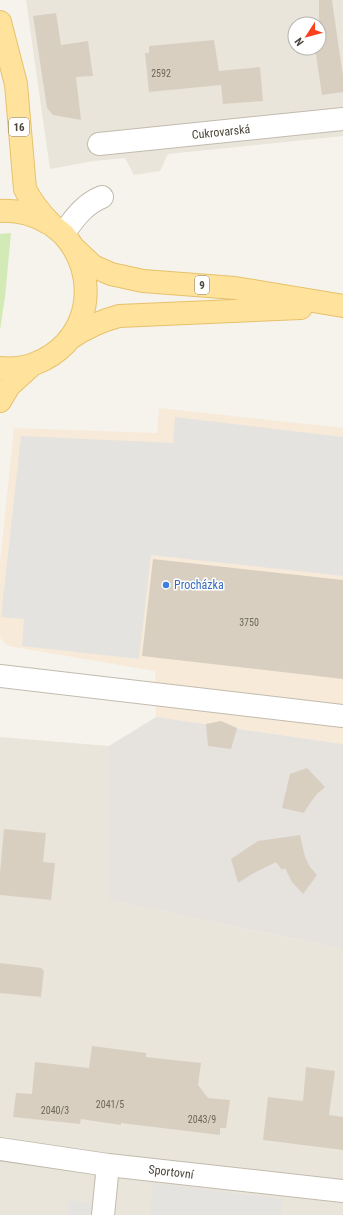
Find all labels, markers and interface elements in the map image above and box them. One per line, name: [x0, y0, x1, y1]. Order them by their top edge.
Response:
north arrow: [287, 16, 327, 56]
text: N: [292, 35, 307, 48]
house number: 2592: [151, 68, 171, 79]
road number: 16: [9, 118, 29, 136]
street label: Cukrovarská: [191, 122, 251, 142]
road number: 9: [195, 276, 209, 294]
place label: Procházka: [174, 578, 224, 592]
marker: Procházka: [161, 580, 171, 590]
house number: 3750: [239, 617, 259, 628]
house number: 2041/5: [96, 1099, 124, 1110]
house number: 2040/3: [41, 1105, 69, 1116]
house number: 2043/9: [188, 1114, 216, 1125]
street label: Sportovní: [148, 1162, 195, 1182]

